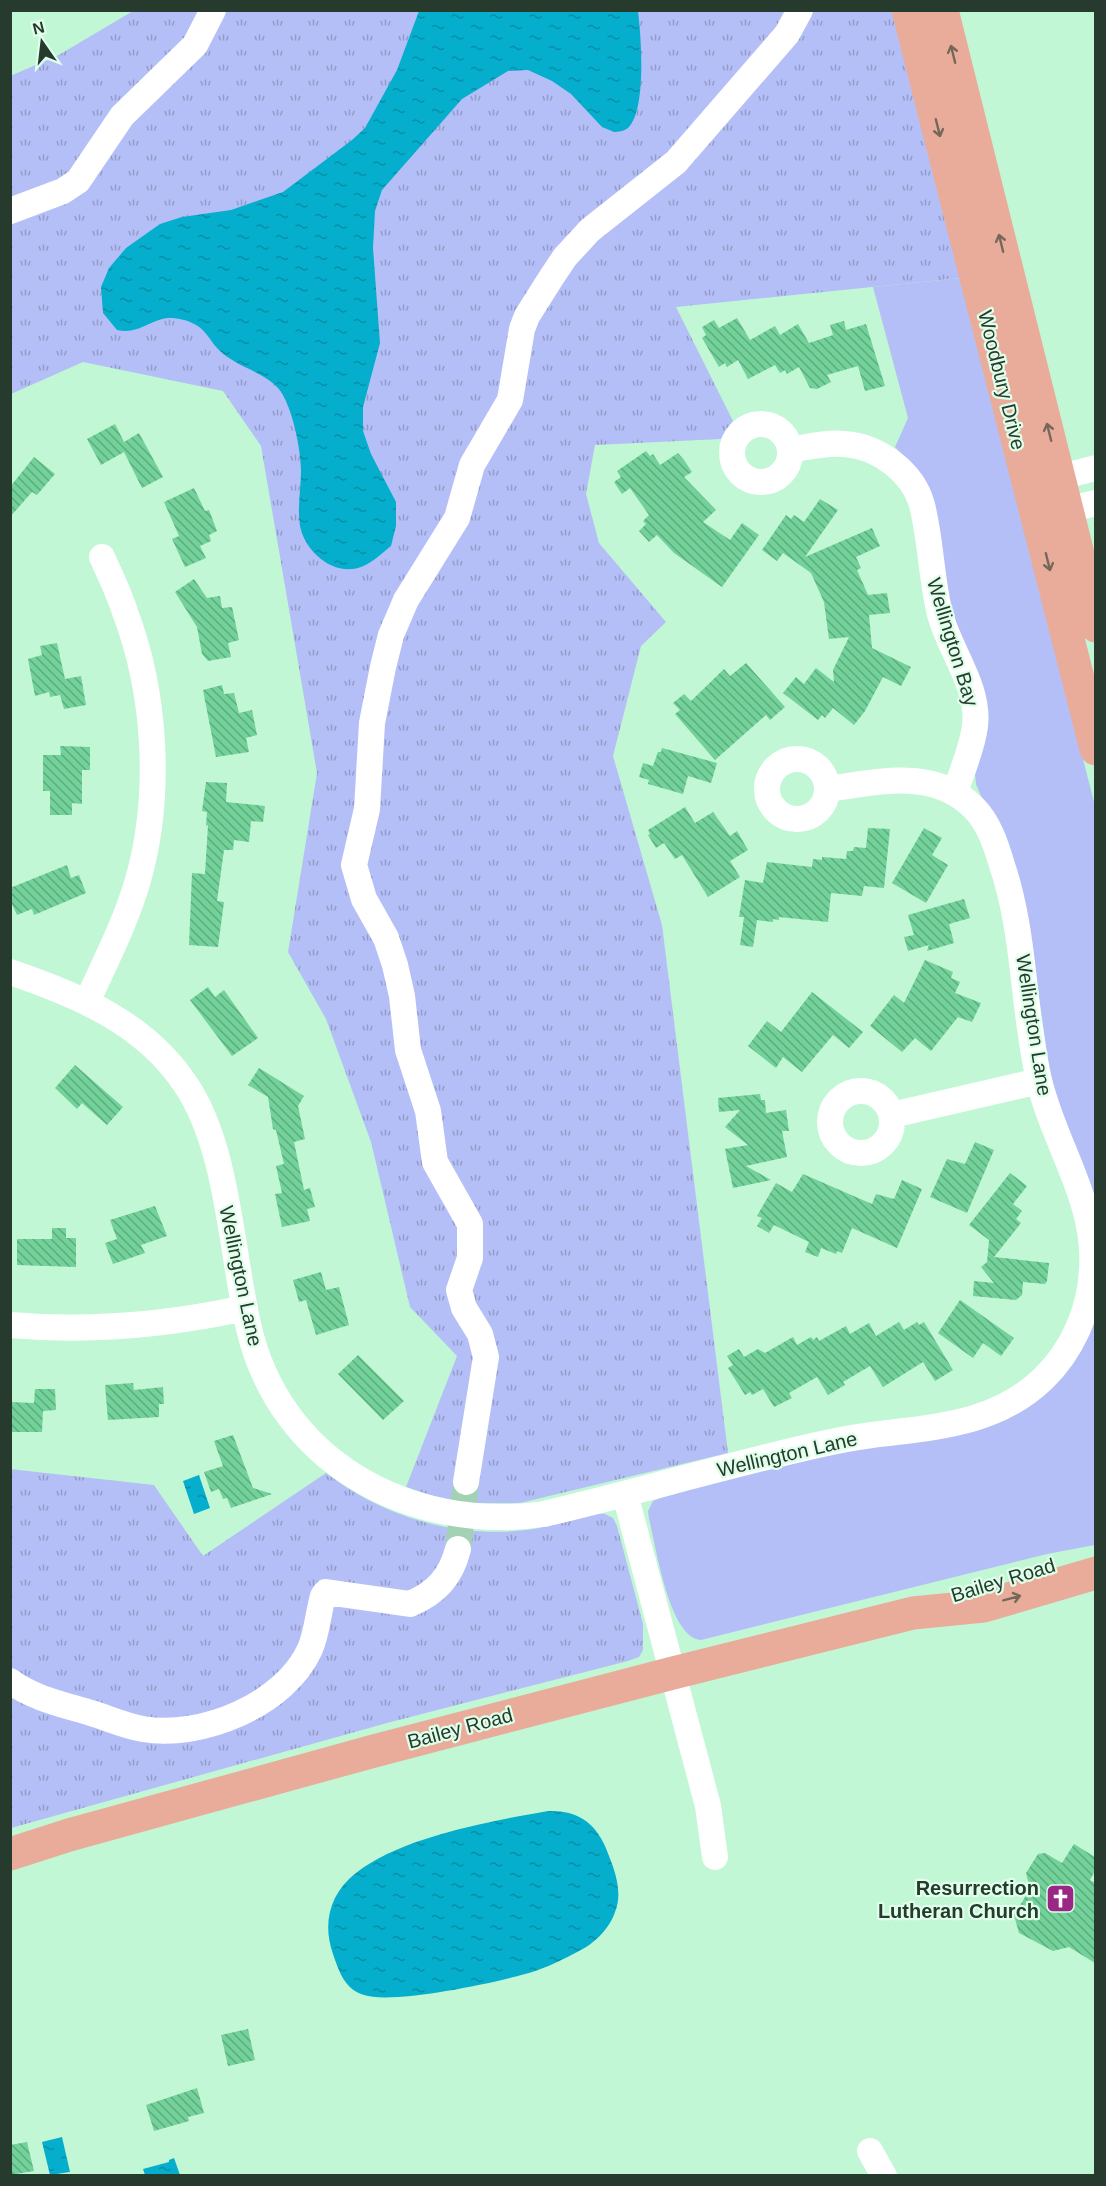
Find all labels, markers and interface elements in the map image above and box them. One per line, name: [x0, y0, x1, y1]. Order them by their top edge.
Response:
north arrow: [12, 12, 72, 72]
text: N: [31, 18, 46, 38]
one-way arrow: [947, 45, 959, 64]
one-way arrow: [932, 118, 944, 137]
one-way arrow: [995, 234, 1007, 253]
street label: Woodbury Drive: [974, 308, 1030, 452]
one-way arrow: [1043, 423, 1054, 442]
one-way arrow: [1043, 552, 1055, 571]
street label: Wellington Bay: [923, 575, 983, 709]
street label: Wellington Lane: [1012, 953, 1056, 1097]
street label: Wellington Lane: [215, 1204, 267, 1348]
street label: Wellington Lane: [715, 1427, 859, 1481]
street label: Bailey Road: [948, 1554, 1058, 1606]
one-way arrow: [1002, 1592, 1021, 1604]
street label: Bailey Road: [405, 1703, 515, 1753]
place label: Resurrection Lutheran Church: [878, 1877, 1039, 1922]
church icon: Resurrection Lutheran Church: [1044, 1883, 1076, 1915]

